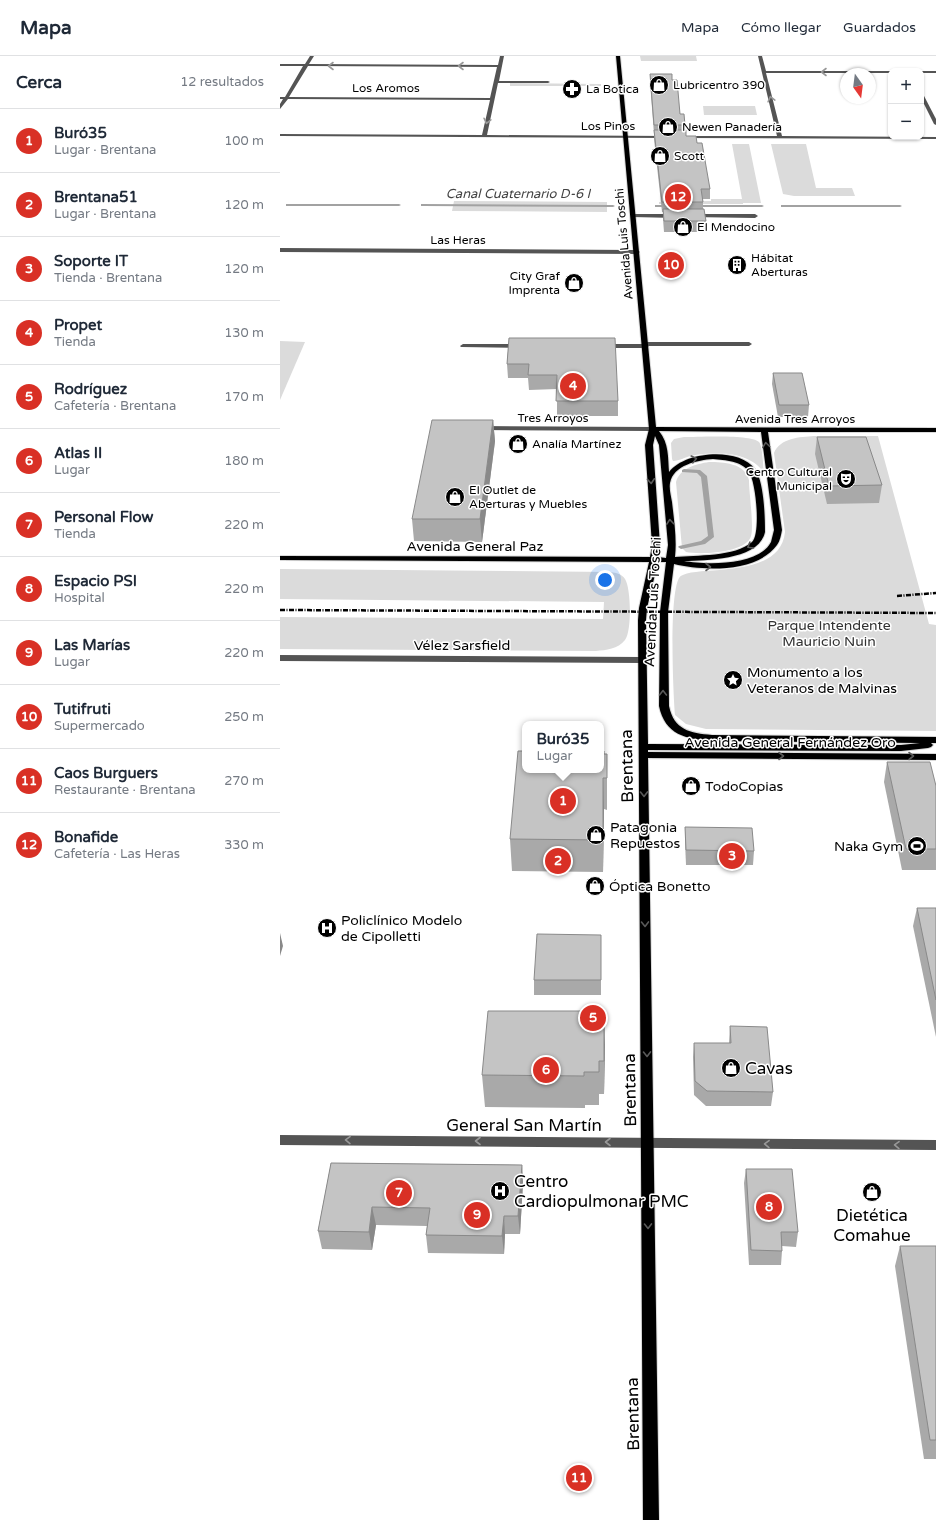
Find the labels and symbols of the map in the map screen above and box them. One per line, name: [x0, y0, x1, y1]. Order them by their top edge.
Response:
one-way arrow: [328, 61, 334, 70]
one-way arrow: [458, 62, 464, 70]
one-way arrow: [821, 68, 827, 76]
north arrow: [840, 68, 876, 104]
shop icon: Lubricentro 390: [648, 74, 670, 96]
pharmacy icon: La Botica: [561, 78, 583, 100]
place label: Lubricentro 390: [673, 78, 765, 92]
street label: Los Aromos: [352, 81, 420, 95]
place label: La Botica: [586, 82, 639, 96]
one-way arrow: [767, 96, 776, 103]
shop icon: Newen Panadería: [657, 116, 679, 138]
one-way arrow: [484, 118, 492, 125]
street label: Los Pinos: [581, 119, 635, 133]
place label: Newen Panadería: [682, 120, 782, 134]
shop icon: Scott: [649, 145, 671, 167]
place label: Scott: [674, 149, 705, 163]
pin: 12: [665, 182, 691, 212]
water label: Canal Cuaternario D-6 I: [446, 186, 591, 202]
street label: Avenida Luis Toschi: [612, 188, 636, 300]
shop icon: El Mendocino: [672, 216, 694, 238]
place label: El Mendocino: [697, 220, 775, 234]
street label: Las Heras: [430, 233, 486, 247]
pin: 10: [658, 250, 684, 280]
place label: Hábitat Aberturas: [751, 251, 808, 279]
building icon: Hábitat Aberturas: [726, 254, 748, 276]
place label: City Graf Imprenta: [508, 269, 560, 297]
shop icon: City Graf Imprenta: [563, 272, 585, 294]
pin: 4: [560, 371, 586, 401]
street label: Tres Arroyos: [517, 411, 589, 425]
street label: Avenida Tres Arroyos: [735, 412, 855, 426]
shop icon: Analía Martínez: [507, 433, 529, 455]
place label: Analía Martínez: [532, 437, 621, 451]
one-way arrow: [762, 442, 771, 449]
one-way arrow: [691, 455, 698, 464]
place label: Centro Cultural Municipal: [746, 465, 832, 493]
theatre icon: Centro Cultural Municipal: [835, 468, 857, 490]
one-way arrow: [647, 478, 656, 484]
place label: El Outlet de Aberturas y Muebles: [469, 483, 587, 511]
shop icon: El Outlet de Aberturas y Muebles: [444, 486, 466, 508]
one-way arrow: [665, 519, 674, 525]
street label: Avenida Luis Toschi: [641, 536, 665, 668]
street label: Avenida General Paz: [407, 538, 543, 555]
one-way arrow: [747, 542, 754, 549]
one-way arrow: [705, 563, 711, 571]
your location: [595, 570, 615, 590]
park label: Parque Intendente Mauricio Nuin: [767, 617, 891, 650]
street label: Vélez Sarsfield: [414, 637, 510, 654]
place label: Monumento a los Veteranos de Malvinas: [747, 664, 897, 697]
place icon: Monumento a los Veteranos de Malvinas: [722, 669, 744, 691]
one-way arrow: [659, 690, 668, 696]
street label: Brentana: [616, 729, 638, 803]
street label: Avenida General Fernández Oro: [684, 734, 896, 751]
one-way arrow: [778, 752, 784, 760]
one-way arrow: [908, 752, 914, 760]
shop icon: TodoCopias: [680, 775, 702, 797]
place label: TodoCopias: [705, 778, 784, 795]
pin: 1: [550, 786, 576, 816]
one-way arrow: [640, 791, 648, 797]
place label: Patagonia Repuestos: [610, 819, 681, 852]
shop icon: Patagonia Repuestos: [585, 824, 607, 846]
sports icon: Naka Gym: [906, 835, 928, 857]
place label: Naka Gym: [834, 838, 903, 855]
pin: 3: [719, 841, 745, 871]
pin: 2: [545, 846, 571, 876]
shop icon: Óptica Bonetto: [584, 875, 606, 897]
place label: Óptica Bonetto: [609, 878, 711, 895]
place label: Policlínico Modelo de Cipolletti: [341, 912, 462, 945]
hospital icon: Policlínico Modelo de Cipolletti: [316, 917, 338, 939]
one-way arrow: [641, 921, 649, 927]
pin: 5: [580, 1003, 606, 1033]
one-way arrow: [642, 1051, 651, 1057]
street label: Brentana: [619, 1053, 641, 1127]
pin: 6: [533, 1055, 559, 1085]
shop icon: Cavas: [720, 1057, 742, 1079]
place label: Cavas: [745, 1058, 793, 1079]
street label: General San Martín: [446, 1115, 602, 1136]
one-way arrow: [345, 1136, 351, 1144]
one-way arrow: [475, 1137, 481, 1145]
one-way arrow: [605, 1138, 611, 1146]
one-way arrow: [764, 1140, 770, 1148]
one-way arrow: [894, 1141, 900, 1149]
place label: Centro Cardiopulmonar PMC: [514, 1171, 689, 1212]
pin: 7: [386, 1178, 412, 1208]
hospital icon: Centro Cardiopulmonar PMC: [489, 1180, 511, 1202]
shop icon: Dietética Comahue: [861, 1181, 883, 1203]
pin: 8: [756, 1192, 782, 1222]
pin: 9: [464, 1200, 490, 1230]
place label: Dietética Comahue: [833, 1205, 911, 1246]
one-way arrow: [644, 1223, 652, 1229]
street label: Brentana: [622, 1377, 644, 1451]
pin: 11: [566, 1463, 592, 1493]

